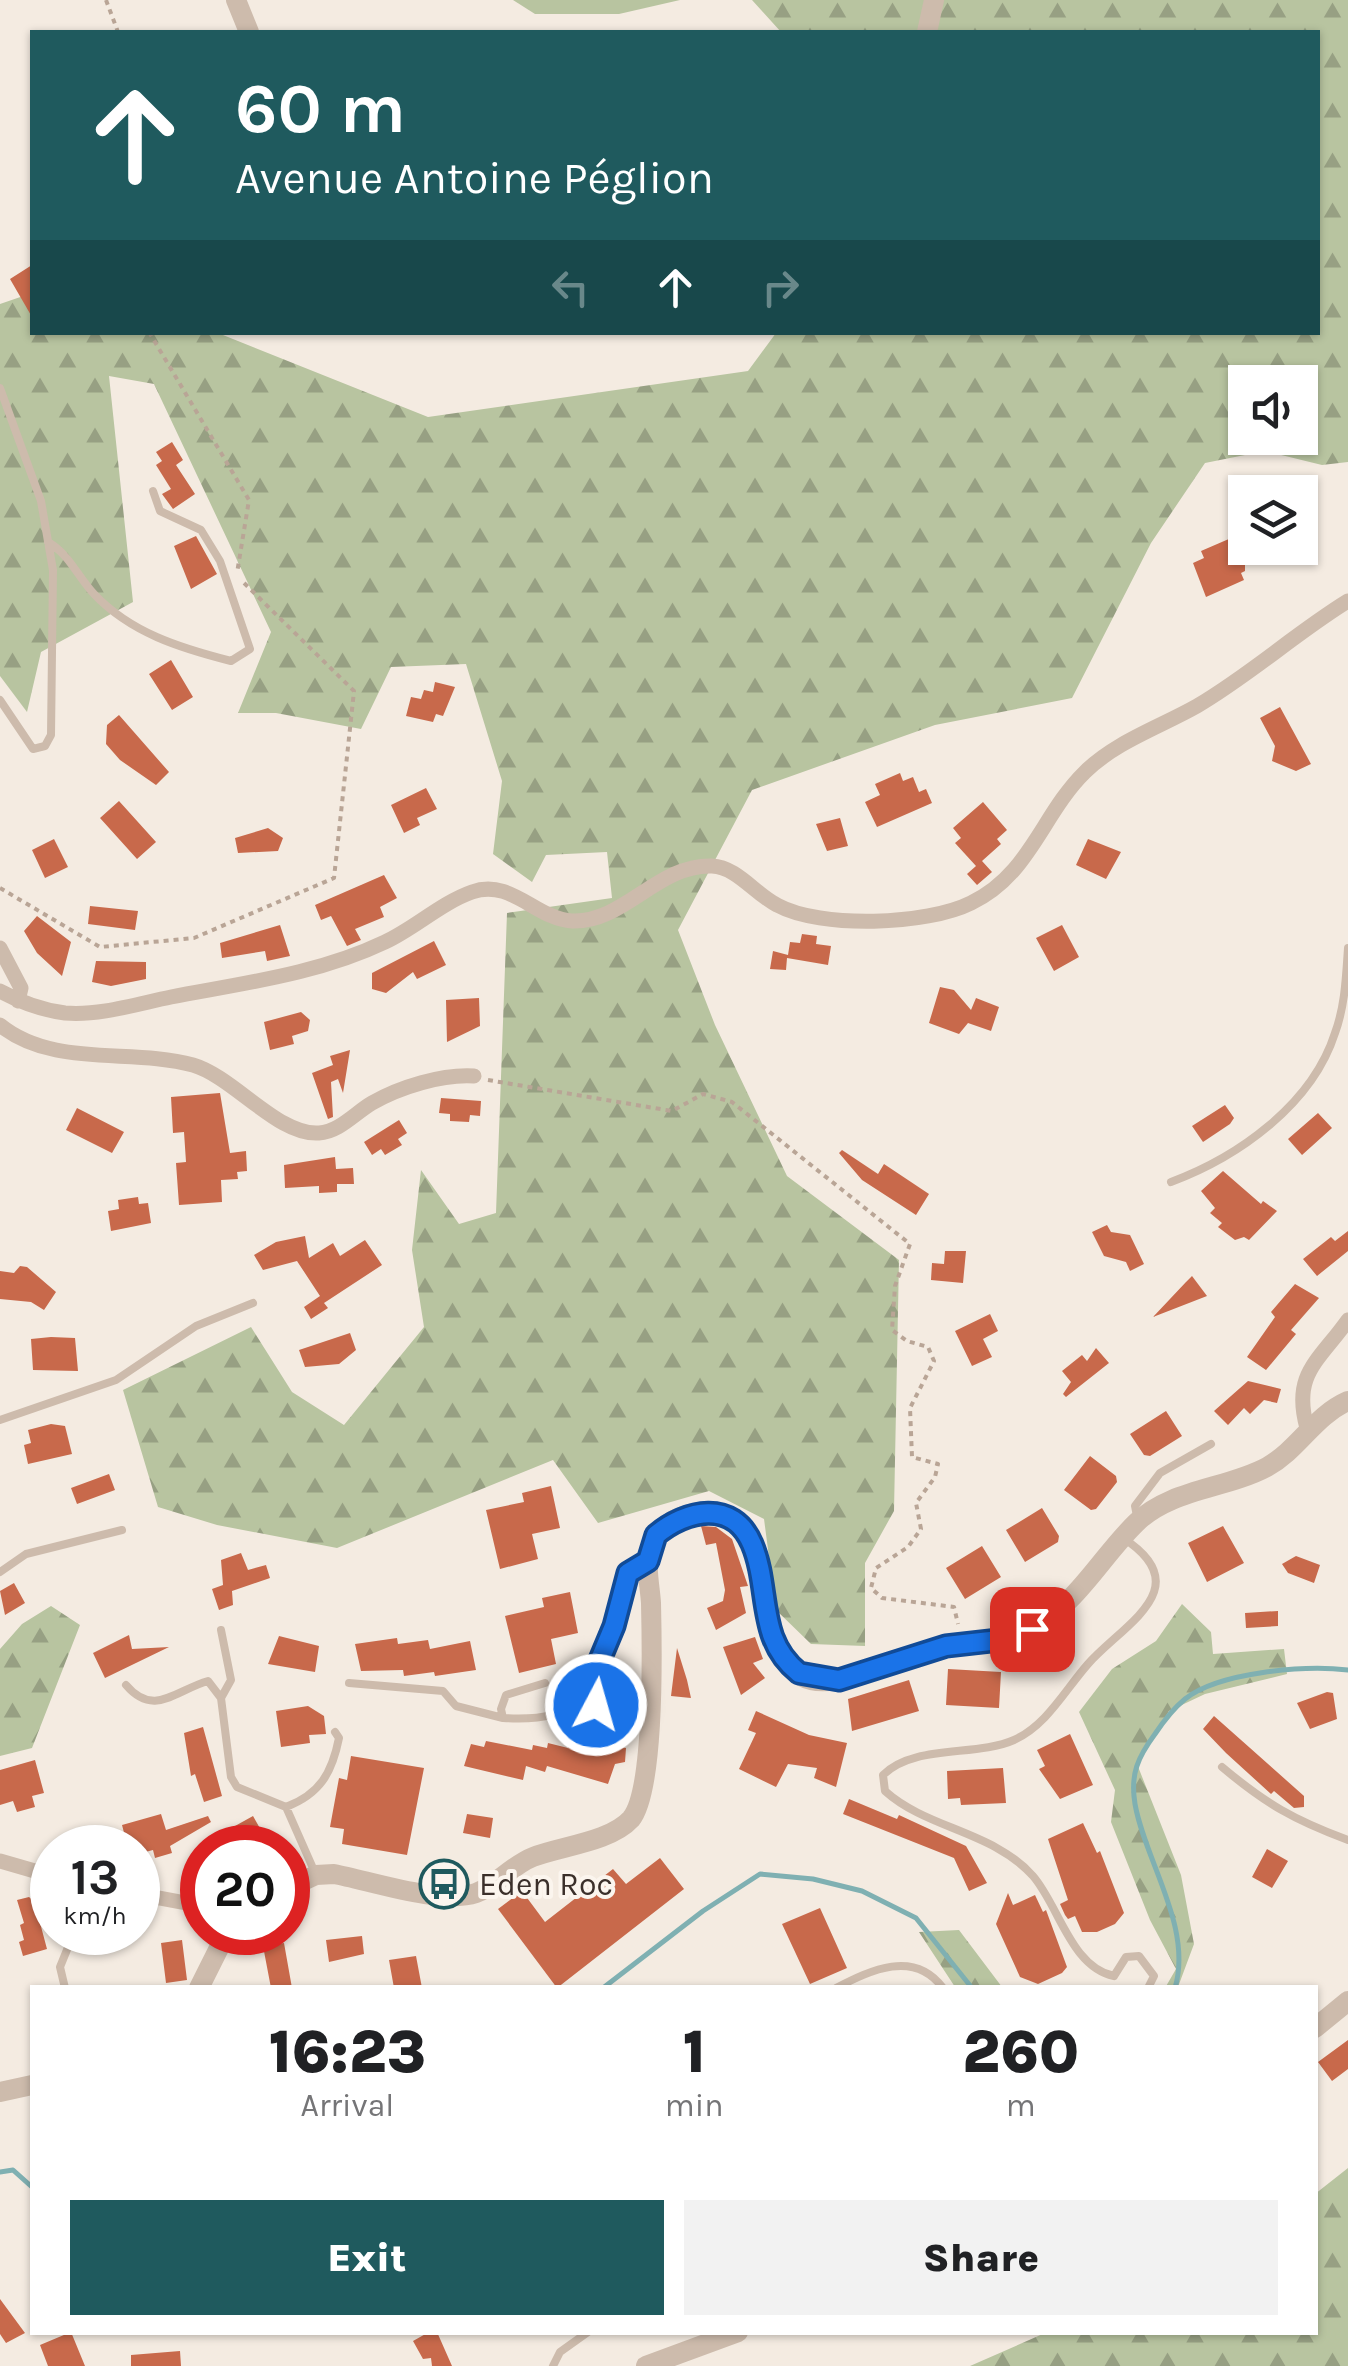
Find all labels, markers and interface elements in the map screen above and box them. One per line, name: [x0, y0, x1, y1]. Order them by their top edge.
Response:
text: 60 m: [235, 68, 406, 150]
icon: ahead: [70, 70, 200, 200]
text: Avenue Antoine Péglion: [235, 152, 714, 204]
icon: left: [543, 260, 598, 315]
icon: ahead: [648, 260, 703, 315]
icon: right: [753, 260, 808, 315]
map controls: [1228, 365, 1318, 565]
button: sound: [1228, 365, 1318, 455]
button: layers: [1228, 475, 1318, 565]
pin: [990, 1587, 1075, 1672]
icon: arrive: [1005, 1602, 1060, 1657]
position arrow: [544, 1653, 648, 1757]
speed limit sign: 20: [180, 1825, 310, 1955]
text: 13: [71, 1848, 119, 1907]
bus stop icon: Eden Roc: [418, 1858, 470, 1910]
place label: Eden Roc: [479, 1866, 613, 1903]
text: km/h: [63, 1901, 127, 1930]
text: 16:23: [269, 2017, 426, 2087]
text: 1: [683, 2017, 706, 2087]
text: 260: [962, 2017, 1079, 2087]
text: Arrival: [301, 2087, 394, 2124]
text: min: [665, 2087, 724, 2124]
text: m: [1006, 2087, 1036, 2124]
button: Exit: [70, 2200, 664, 2315]
button: Share: [684, 2200, 1278, 2315]

